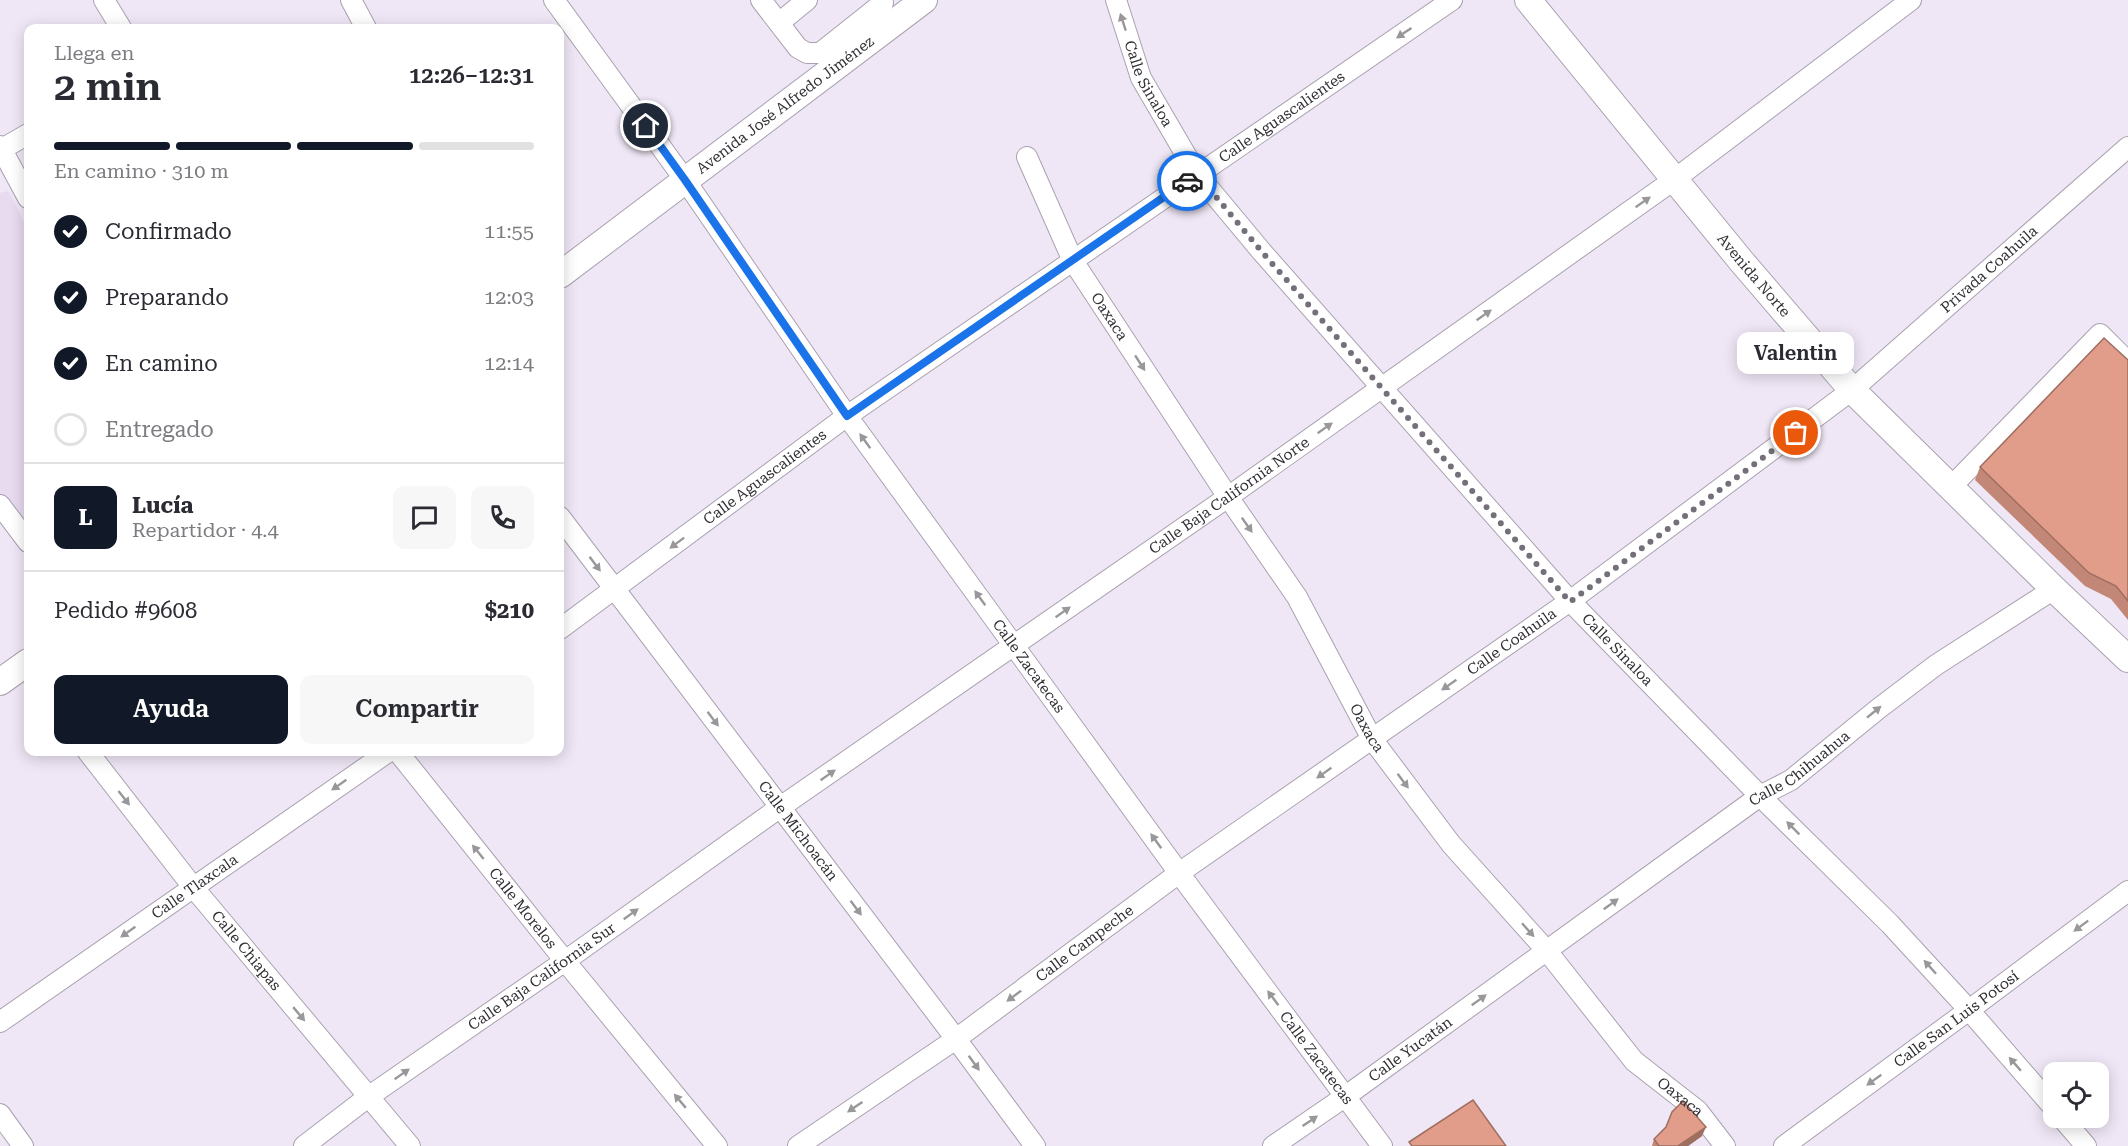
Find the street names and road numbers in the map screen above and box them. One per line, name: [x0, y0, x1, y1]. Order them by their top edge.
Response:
street label: Avenida José Alfredo Jiménez: [693, 32, 877, 178]
street label: Calle Sinaloa: [1121, 38, 1177, 130]
street label: Calle Aguascalientes: [1215, 68, 1348, 167]
street label: Privada Coahuila: [1937, 222, 2041, 317]
street label: Avenida Norte: [1713, 230, 1794, 321]
street label: Oaxaca: [1087, 289, 1132, 344]
street label: Calle Aguascalientes: [700, 425, 830, 529]
street label: Calle Baja California Norte: [1145, 433, 1313, 558]
street label: Calle Coahuila: [1463, 604, 1560, 679]
street label: Calle Sinaloa: [1578, 610, 1657, 690]
street label: Calle Zacatecas: [989, 616, 1069, 716]
street label: Oaxaca: [1346, 700, 1388, 756]
street label: Calle Chihuahua: [1745, 727, 1853, 810]
street label: Calle Michoacán: [754, 777, 842, 885]
street label: Calle Tlaxcala: [148, 850, 241, 923]
street label: Calle Morelos: [485, 864, 561, 952]
street label: Calle Campeche: [1032, 901, 1137, 986]
street label: Calle Chiapas: [208, 907, 285, 994]
street label: Calle Baja California Sur: [465, 919, 619, 1034]
street label: Calle San Luis Potosí: [1890, 967, 2022, 1071]
street label: Calle Zacatecas: [1276, 1008, 1357, 1108]
street label: Calle Yucatán: [1365, 1013, 1456, 1086]
street label: Oaxaca: [1653, 1073, 1707, 1121]

